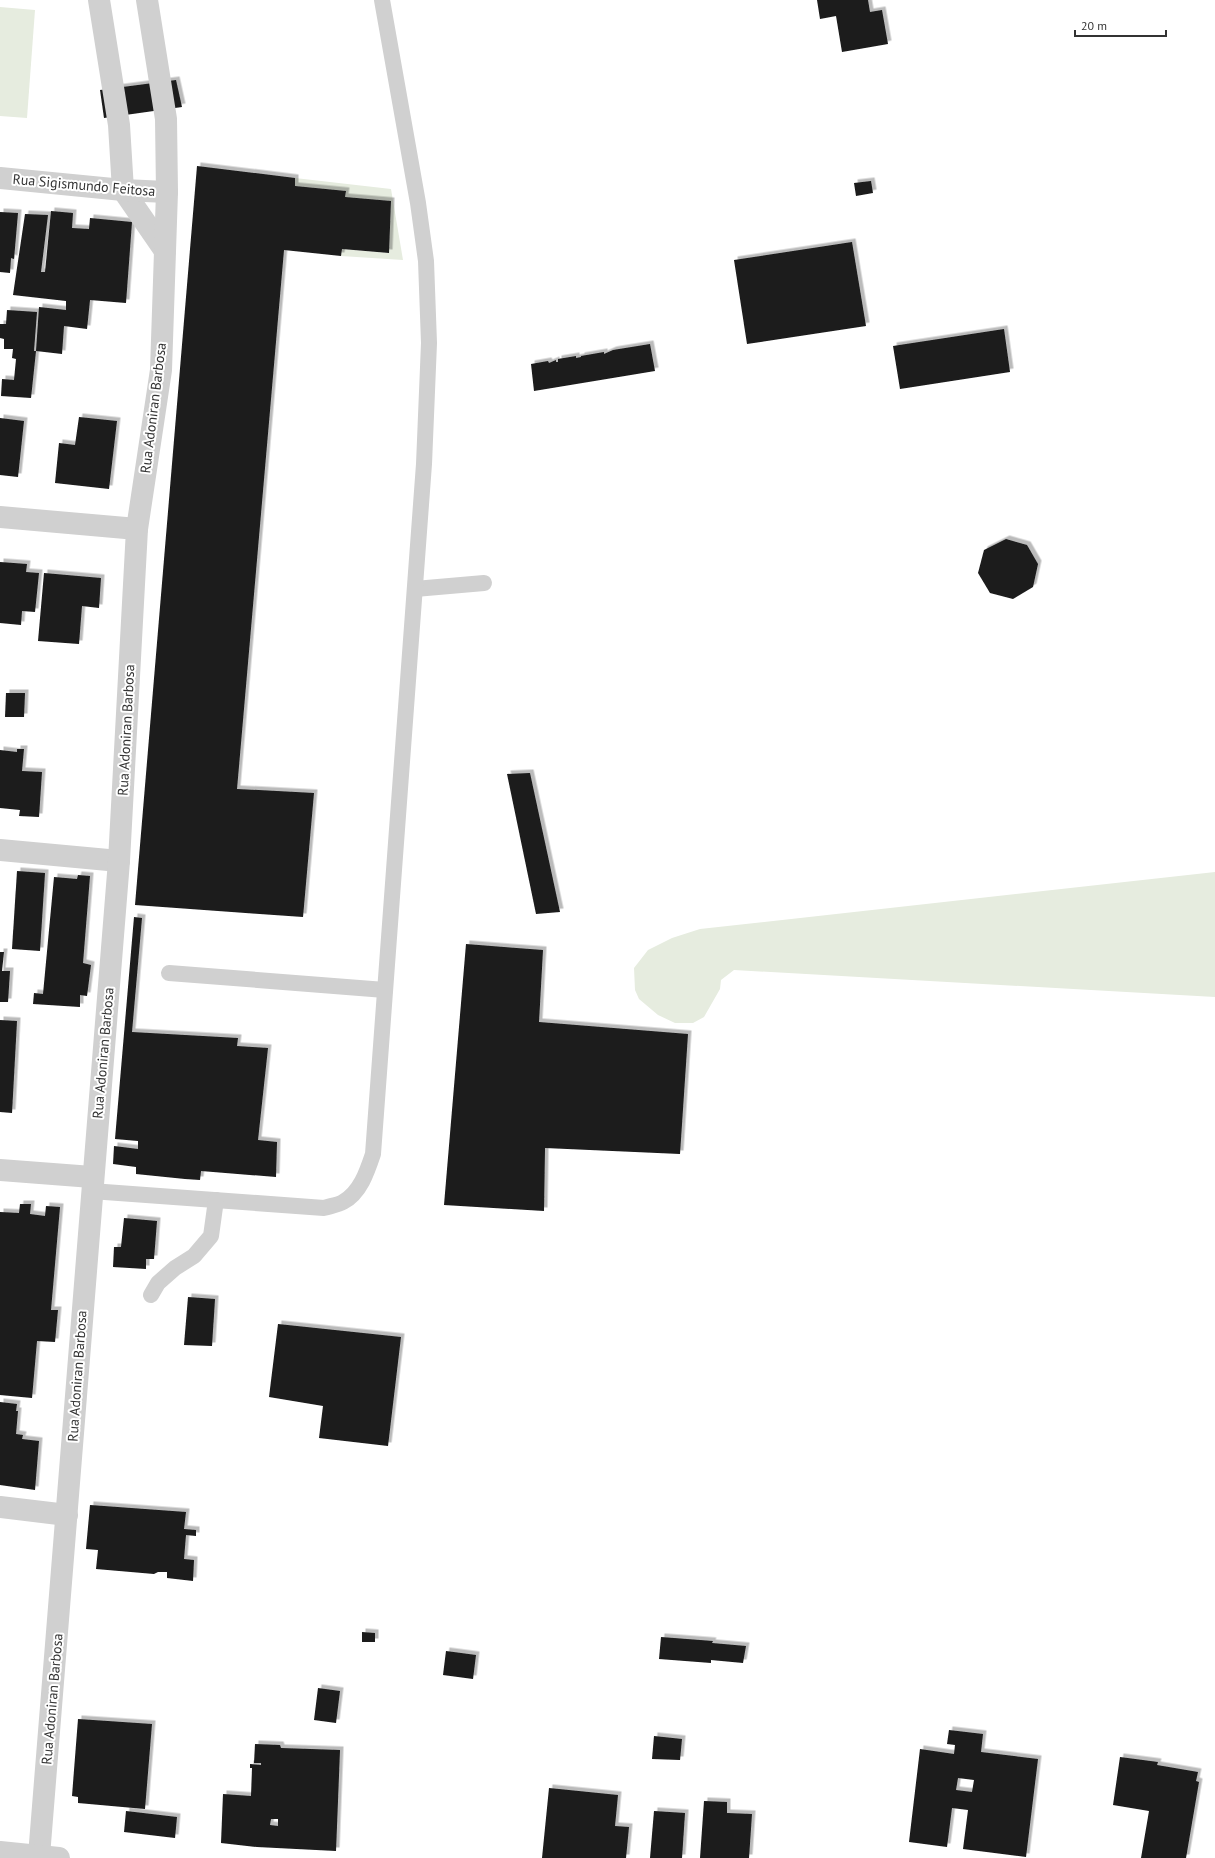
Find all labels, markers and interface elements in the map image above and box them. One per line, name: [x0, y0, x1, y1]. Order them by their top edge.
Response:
scale bar: [1075, 12, 1166, 38]
text: 20 m: [1081, 18, 1107, 33]
street label: Rua Sigismundo Feitosa: [12, 170, 156, 200]
street label: Rua Adoniran Barbosa: [136, 342, 170, 474]
street label: Rua Adoniran Barbosa: [114, 664, 138, 796]
street label: Rua Adoniran Barbosa: [88, 987, 118, 1119]
street label: Rua Adoniran Barbosa: [63, 1310, 91, 1442]
street label: Rua Adoniran Barbosa: [37, 1633, 67, 1765]

